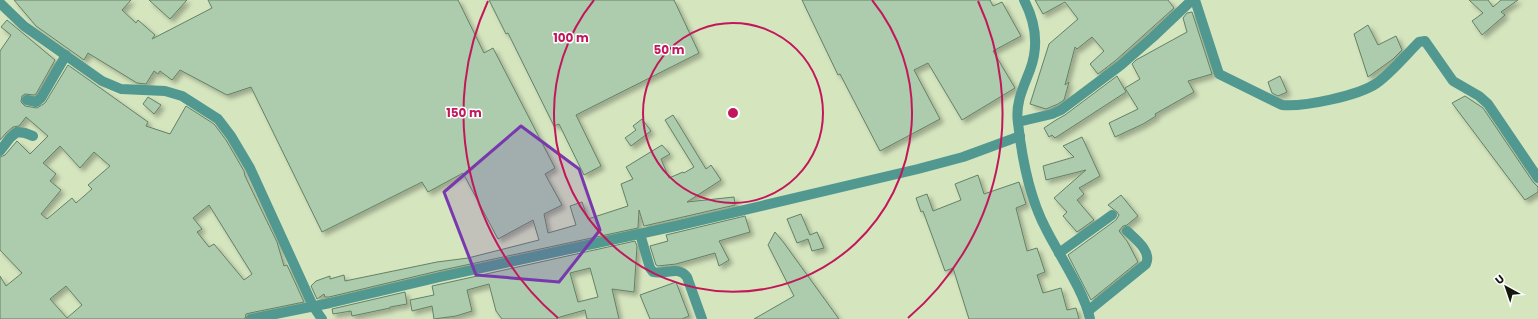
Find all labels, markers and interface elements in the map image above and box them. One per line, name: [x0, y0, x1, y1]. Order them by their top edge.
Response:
text: 100 m: [553, 29, 589, 46]
text: 50 m: [654, 41, 685, 58]
text: 150 m: [446, 104, 482, 121]
centre of rings: [726, 106, 740, 120]
north arrow: [1486, 267, 1526, 307]
text: U: [1491, 271, 1508, 288]

